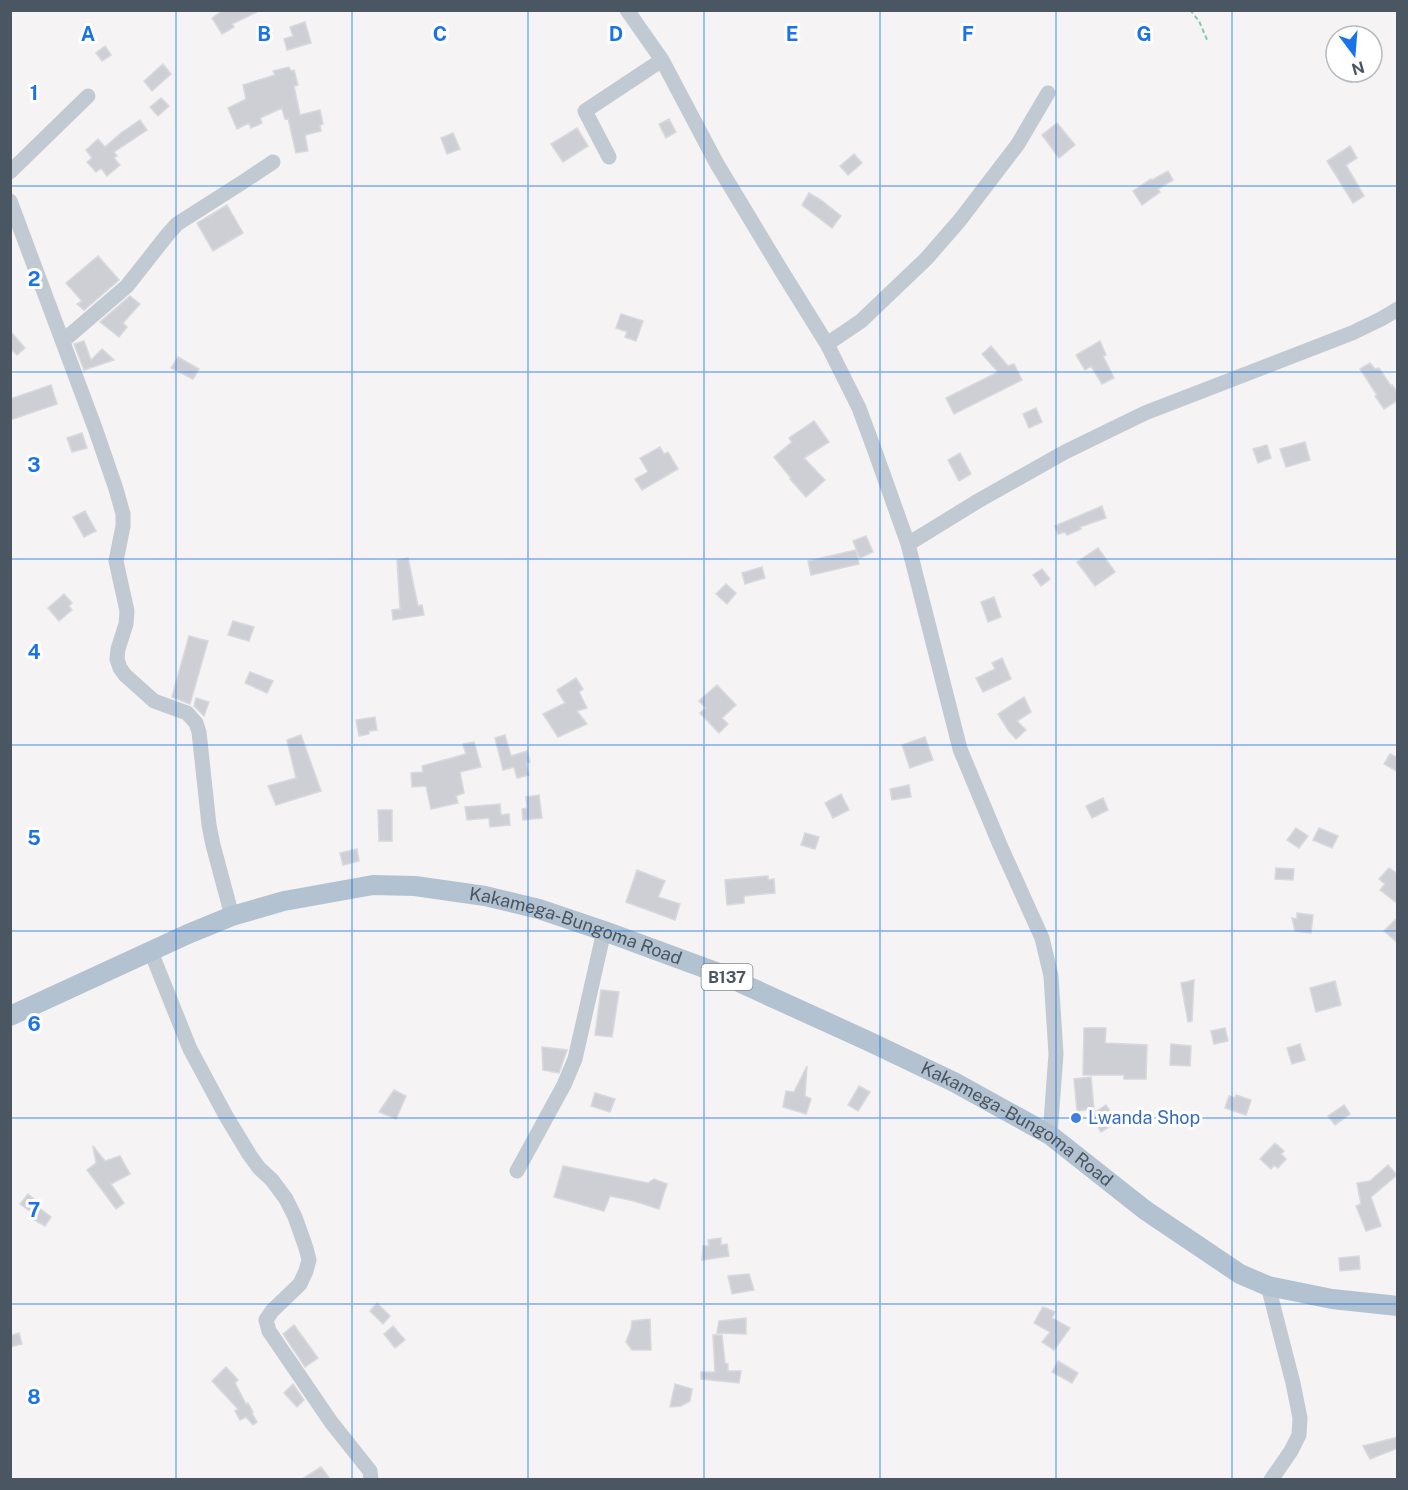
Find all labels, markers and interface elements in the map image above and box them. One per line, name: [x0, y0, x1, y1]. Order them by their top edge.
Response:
text: A: [81, 22, 95, 46]
text: B: [257, 22, 271, 46]
text: C: [433, 22, 447, 46]
text: D: [609, 22, 623, 46]
text: E: [786, 22, 798, 46]
text: F: [962, 22, 974, 46]
text: G: [1136, 22, 1152, 46]
north arrow: [1324, 24, 1384, 84]
text: N: [1349, 57, 1367, 79]
text: 1: [30, 81, 38, 105]
text: 2: [28, 267, 40, 291]
text: 3: [27, 453, 41, 477]
text: 4: [27, 640, 41, 664]
text: 5: [27, 826, 41, 850]
street label: Kakamega-Bungoma Road: [468, 883, 685, 969]
road number: B137: [702, 964, 752, 990]
text: 6: [27, 1012, 41, 1036]
street label: Kakamega-Bungoma Road: [918, 1057, 1117, 1191]
place label: Lwanda Shop: [1088, 1107, 1200, 1128]
marker: Lwanda Shop: [1069, 1111, 1083, 1125]
text: 7: [28, 1198, 40, 1222]
text: 8: [27, 1385, 41, 1409]

